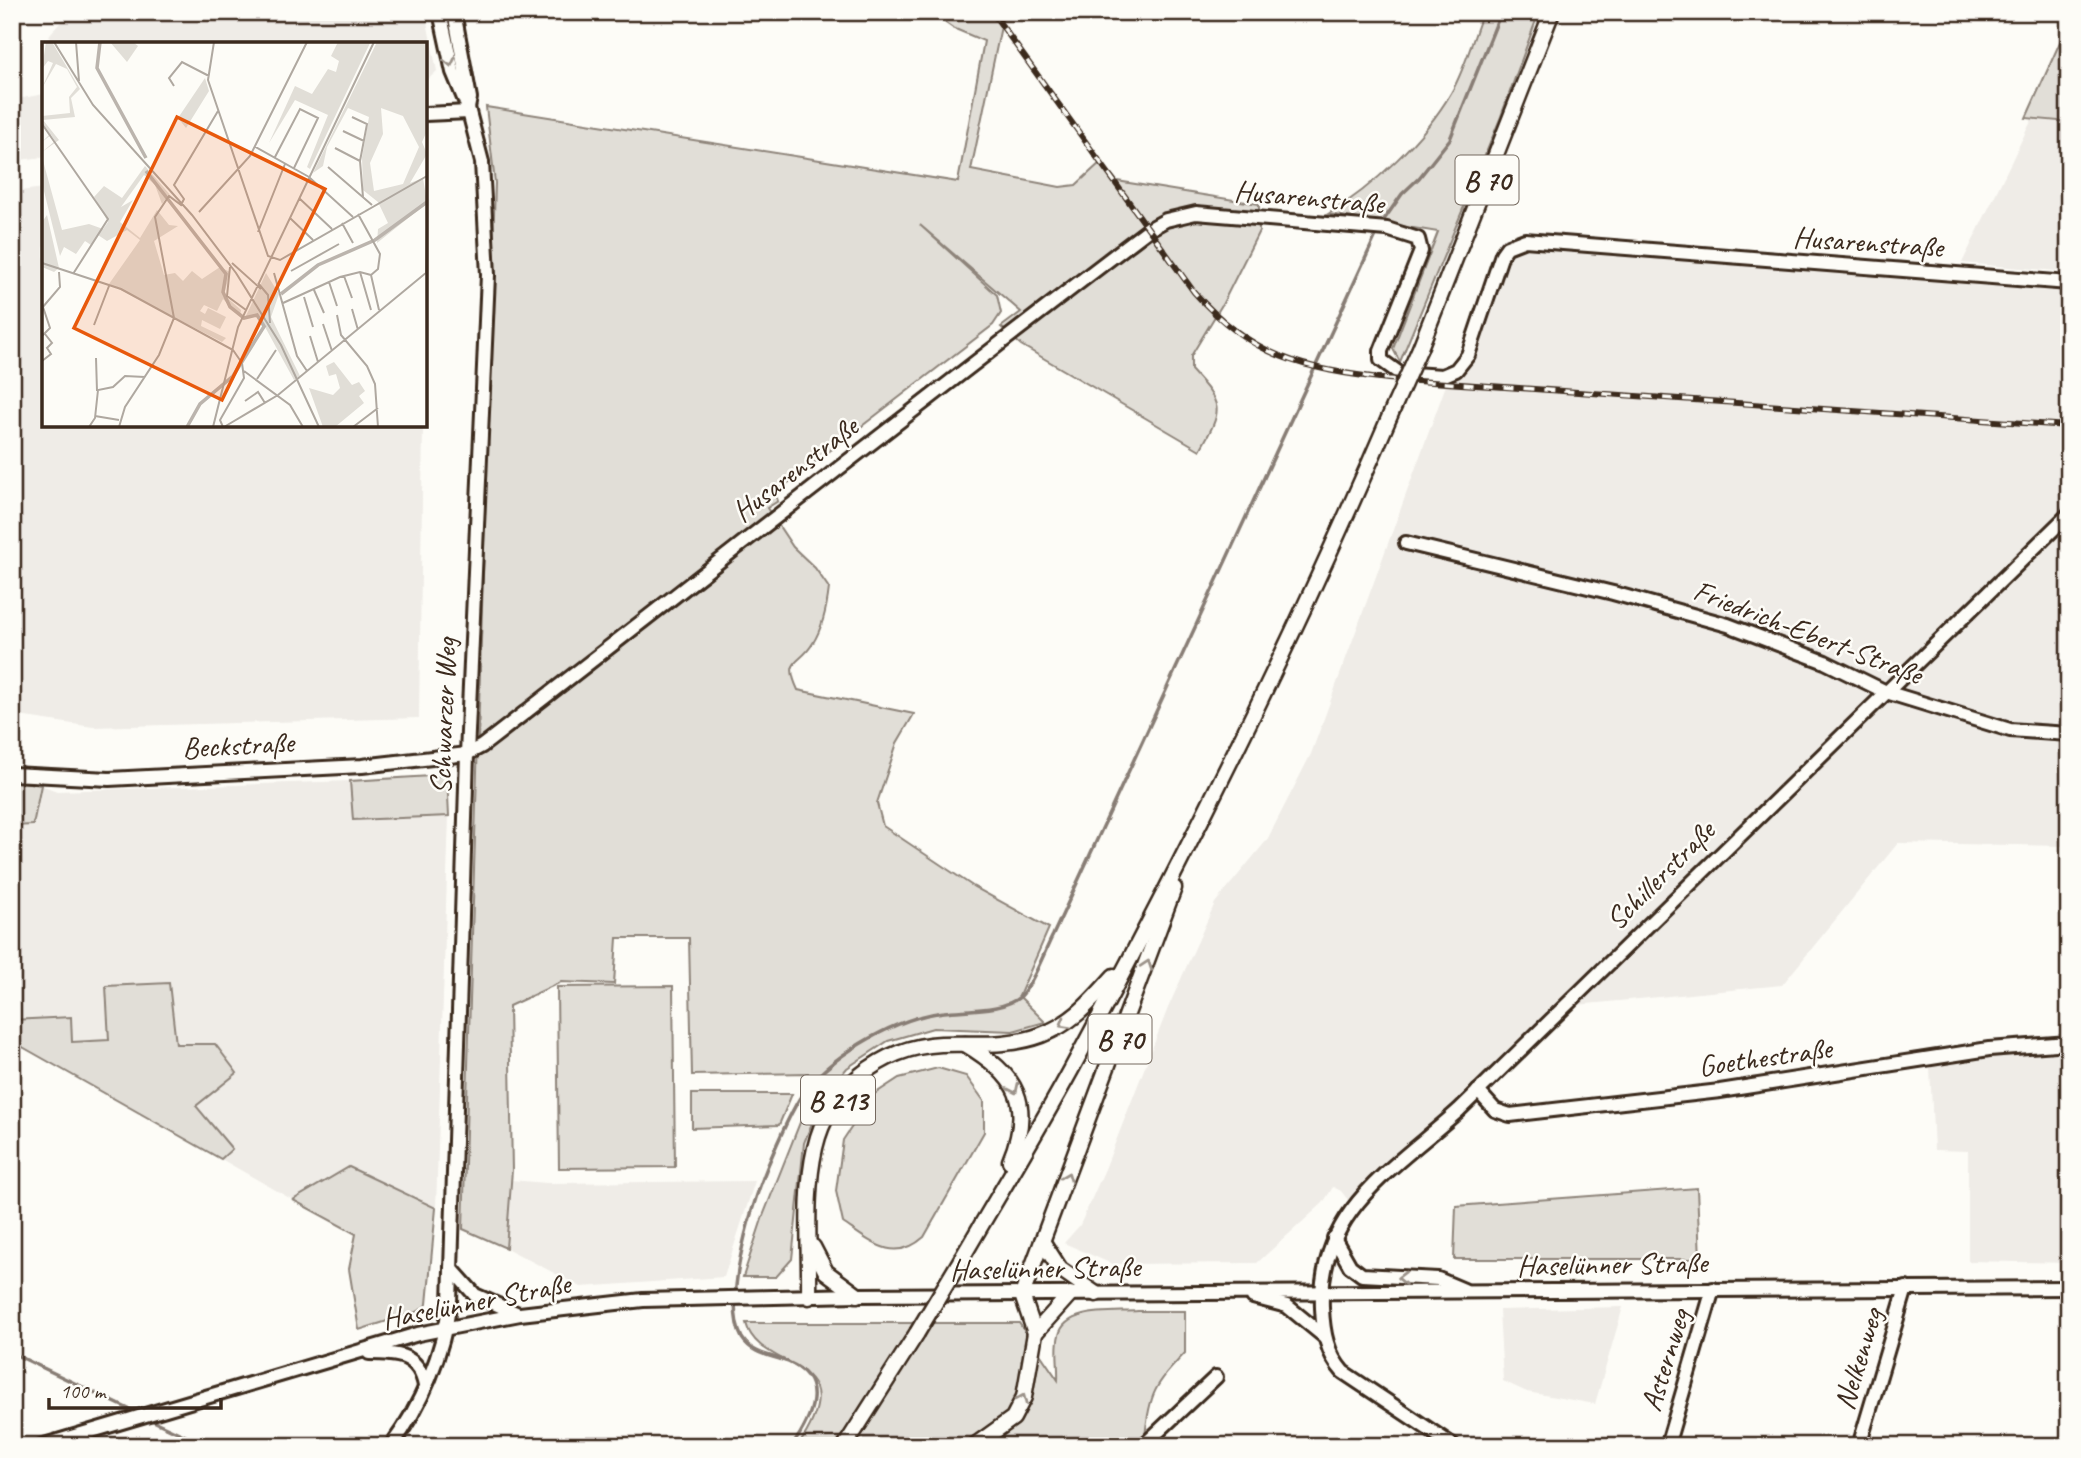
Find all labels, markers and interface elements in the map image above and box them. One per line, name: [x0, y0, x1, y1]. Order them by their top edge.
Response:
inset map: [42, 42, 427, 427]
one-way arrow: [442, 55, 457, 67]
road number: B 70: [1456, 156, 1518, 204]
street label: Husarenstraße: [1233, 172, 1388, 223]
street label: Husarenstraße: [1792, 218, 1946, 266]
street label: Husarenstraße: [724, 406, 868, 530]
street label: Friedrich-Ebert-Straße: [1688, 571, 1930, 694]
street label: Schwarzer Weg: [421, 636, 465, 795]
street label: Beckstraße: [181, 723, 297, 767]
street label: Schillerstraße: [1597, 811, 1724, 938]
one-way arrow: [1139, 959, 1153, 971]
road number: B 70: [1088, 1014, 1152, 1064]
one-way arrow: [1058, 1016, 1071, 1029]
street label: Goethestraße: [1696, 1029, 1836, 1085]
road number: B 213: [801, 1076, 875, 1124]
one-way arrow: [1006, 1082, 1020, 1094]
one-way arrow: [1059, 1172, 1073, 1184]
street label: Haselünner Straße: [1516, 1243, 1710, 1285]
street label: Haselünner Straße: [949, 1247, 1143, 1289]
street label: Haselünner Straße: [379, 1264, 575, 1338]
one-way arrow: [1396, 1270, 1407, 1285]
street label: Asternweg: [1631, 1302, 1699, 1416]
street label: Nelkenweg: [1825, 1302, 1892, 1414]
scale bar: [49, 1367, 220, 1411]
text: 100 m: [60, 1378, 107, 1404]
one-way arrow: [1014, 1394, 1028, 1406]

